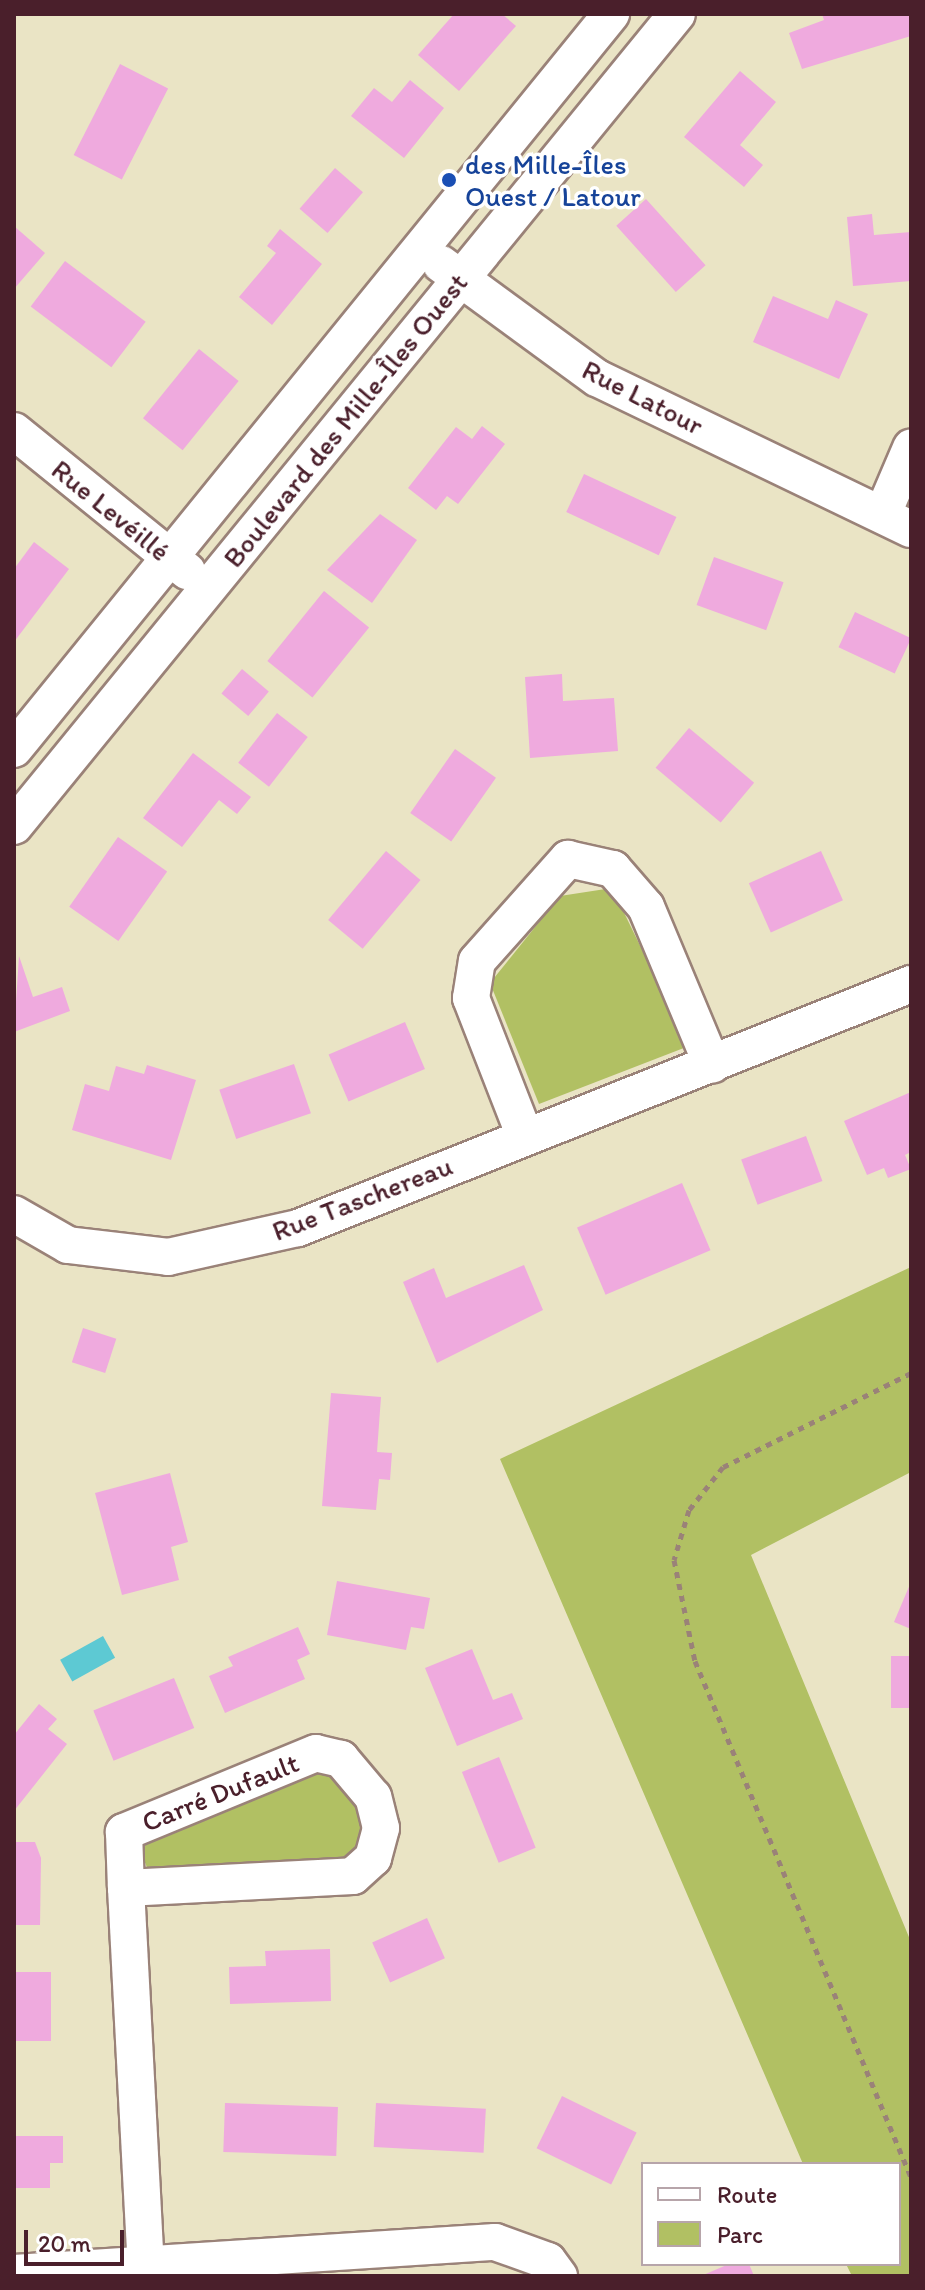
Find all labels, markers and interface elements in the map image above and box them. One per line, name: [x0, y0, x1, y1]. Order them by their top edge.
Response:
place label: des Mille-Îles Ouest / Latour: [465, 147, 641, 213]
marker: des Mille-Îles Ouest / Latour: [440, 171, 458, 189]
street label: Boulevard des Mille-Îles Ouest: [216, 266, 474, 574]
street label: Rue Latour: [577, 352, 709, 442]
street label: Rue Levéillé: [45, 452, 177, 568]
street label: Rue Taschereau: [269, 1149, 455, 1247]
street label: Carré Dufault: [137, 1745, 303, 1839]
legend: [641, 2162, 901, 2266]
text: Route: [717, 2180, 777, 2209]
scale bar: [28, 2214, 128, 2264]
text: Parc: [717, 2220, 763, 2249]
text: 20 m: [38, 2229, 91, 2258]

